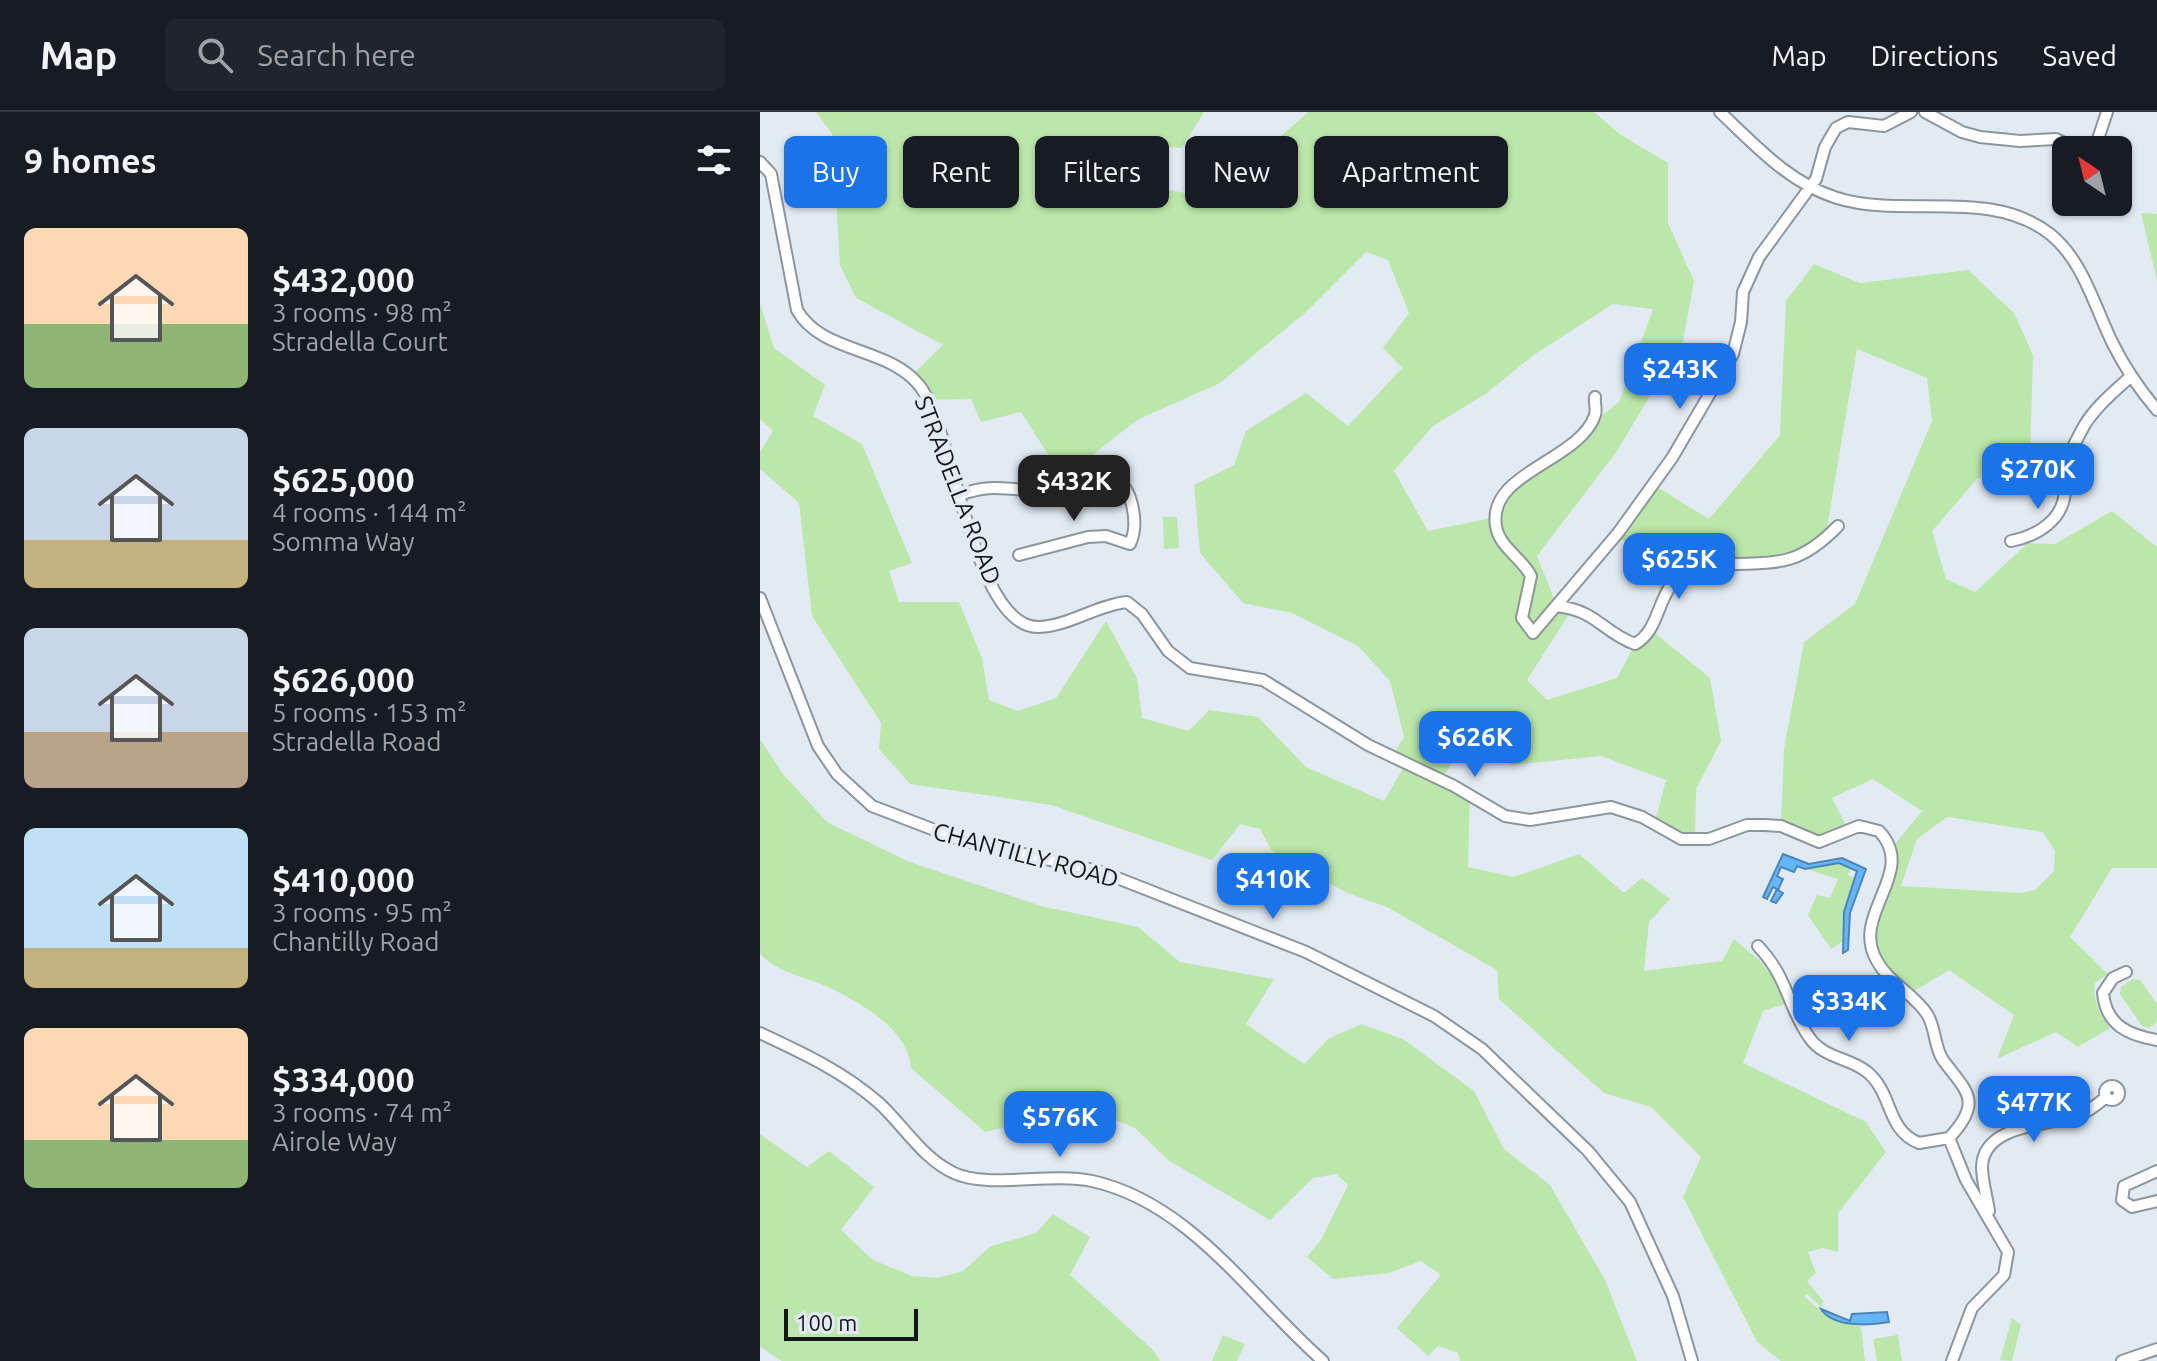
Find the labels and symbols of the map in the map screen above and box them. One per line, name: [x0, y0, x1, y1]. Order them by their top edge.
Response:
north arrow: [2052, 136, 2132, 216]
pin: $243K: [1624, 343, 1736, 411]
street label: STRADELLA ROAD: [910, 392, 1006, 588]
pin: $270K: [1982, 443, 2094, 511]
pin: $432K: [1018, 455, 1130, 523]
pin: $625K: [1623, 533, 1735, 601]
pin: $626K: [1419, 711, 1531, 779]
street label: CHANTILLY ROAD: [930, 817, 1122, 893]
pin: $410K: [1217, 853, 1329, 921]
pin: $334K: [1793, 975, 1905, 1043]
pin: $477K: [1978, 1076, 2090, 1144]
pin: $576K: [1004, 1091, 1116, 1159]
scale bar: [784, 1305, 918, 1341]

